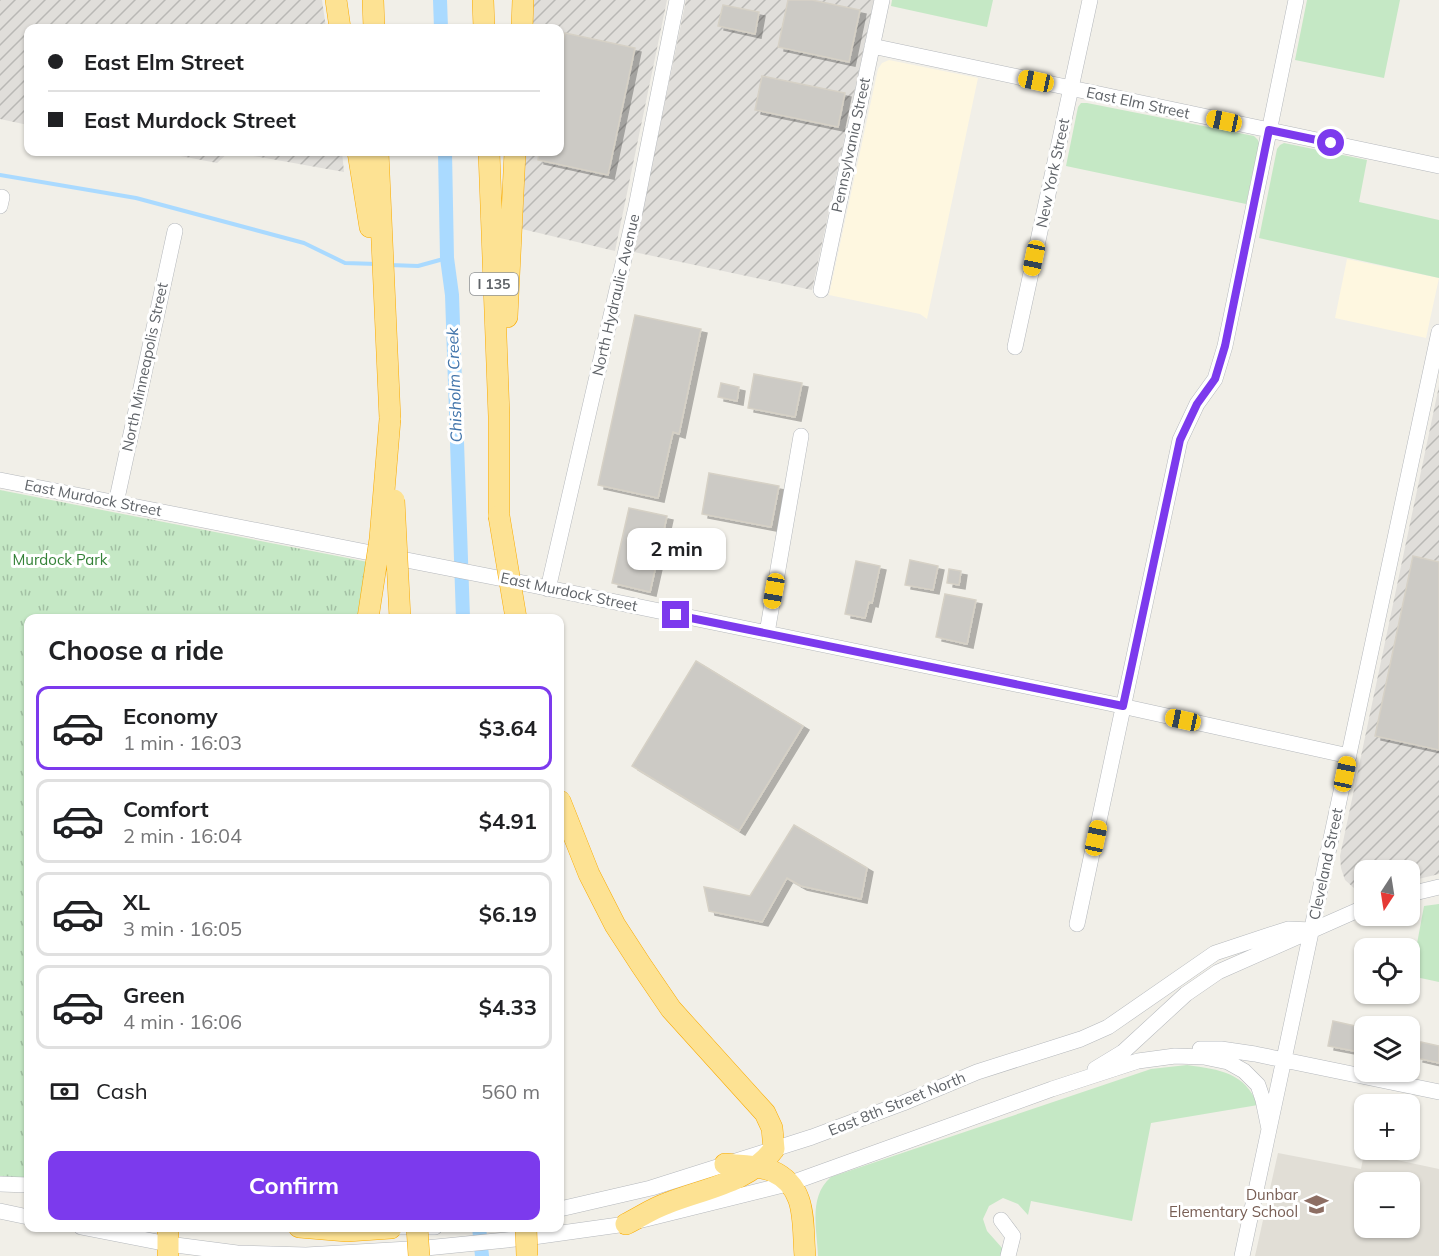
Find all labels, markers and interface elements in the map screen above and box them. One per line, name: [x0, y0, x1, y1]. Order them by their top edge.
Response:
text: East Elm Street: [84, 48, 244, 76]
car: [1017, 68, 1055, 94]
street label: Pennsylvania Street: [827, 76, 874, 214]
street label: East Elm Street: [1085, 82, 1192, 123]
text: East Murdock Street: [84, 106, 296, 134]
car: [1205, 108, 1243, 134]
street label: New York Street: [1032, 116, 1073, 229]
route start: [1317, 129, 1344, 156]
street label: North Hydraulic Avenue: [588, 212, 643, 378]
car: [1021, 239, 1047, 277]
road number: I 135: [470, 273, 518, 295]
street label: North Minneapolis Street: [117, 281, 172, 453]
water label: Chisholm Creek: [442, 326, 466, 443]
street label: East Murdock Street: [23, 475, 163, 520]
callout: 2 min: [626, 528, 726, 570]
text: 2 min: [650, 536, 703, 561]
park label: Murdock Park: [12, 550, 108, 569]
street label: East Murdock Street: [499, 568, 639, 615]
car: [762, 572, 786, 610]
route end: [662, 601, 689, 628]
text: Choose a ride: [48, 633, 224, 667]
icon: car: [51, 701, 105, 755]
text: Economy: [123, 702, 218, 730]
car: [1164, 707, 1202, 733]
text: $3.64: [479, 714, 537, 742]
text: 1 min · 16:03: [123, 730, 242, 755]
car: [1332, 755, 1358, 793]
icon: car: [51, 794, 105, 848]
text: Comfort: [123, 795, 209, 823]
street label: Cleveland Street: [1304, 806, 1347, 921]
text: $4.91: [479, 807, 537, 835]
car: [1083, 819, 1109, 857]
text: 2 min · 16:04: [123, 823, 242, 848]
north arrow: [1354, 860, 1420, 926]
map controls: [1354, 860, 1420, 1238]
icon: car: [51, 887, 105, 941]
text: XL: [123, 888, 150, 916]
text: $6.19: [479, 900, 537, 928]
text: 3 min · 16:05: [123, 916, 242, 941]
button: locate: [1354, 938, 1420, 1004]
icon: car: [51, 980, 105, 1034]
text: Green: [123, 981, 185, 1009]
text: $4.33: [479, 993, 537, 1021]
text: 4 min · 16:06: [123, 1009, 242, 1034]
button: layers: [1354, 1016, 1420, 1082]
street label: East 8th Street North: [825, 1067, 968, 1140]
icon: cash: [48, 1075, 81, 1108]
text: Cash: [96, 1077, 148, 1105]
text: 560 m: [481, 1079, 540, 1104]
button: +: [1354, 1094, 1420, 1160]
button: Confirm: [48, 1151, 540, 1220]
button: −: [1354, 1172, 1420, 1238]
place label: Dunbar Elementary School: [1169, 1185, 1299, 1221]
school or university icon: Dunbar Elementary School: [1303, 1191, 1329, 1217]

